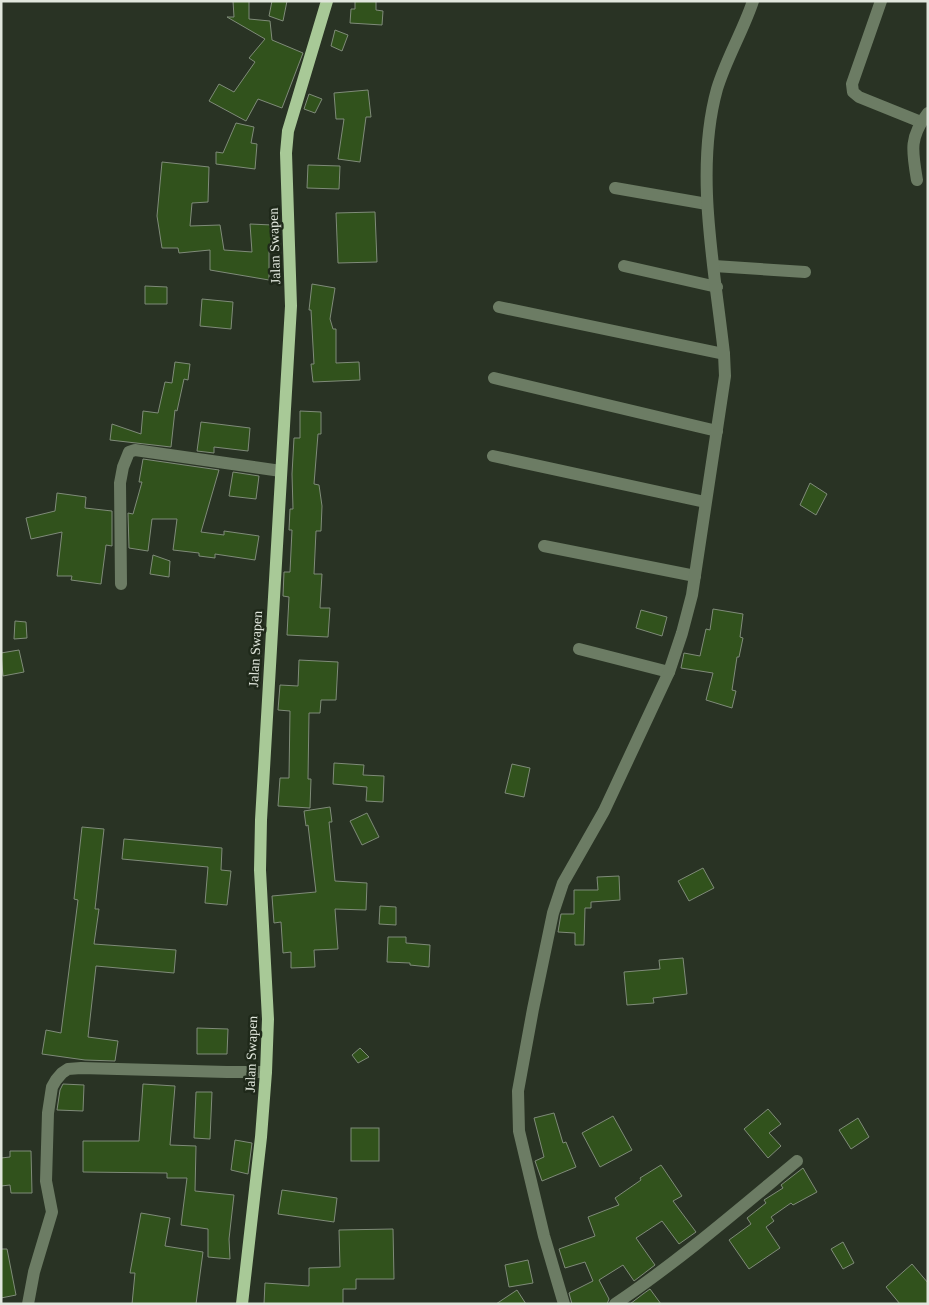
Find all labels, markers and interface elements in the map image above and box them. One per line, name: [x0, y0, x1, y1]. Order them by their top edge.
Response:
street label: Jalan Swapen: [266, 207, 283, 285]
street label: Jalan Swapen: [246, 610, 265, 688]
street label: Jalan Swapen: [243, 1015, 260, 1093]

